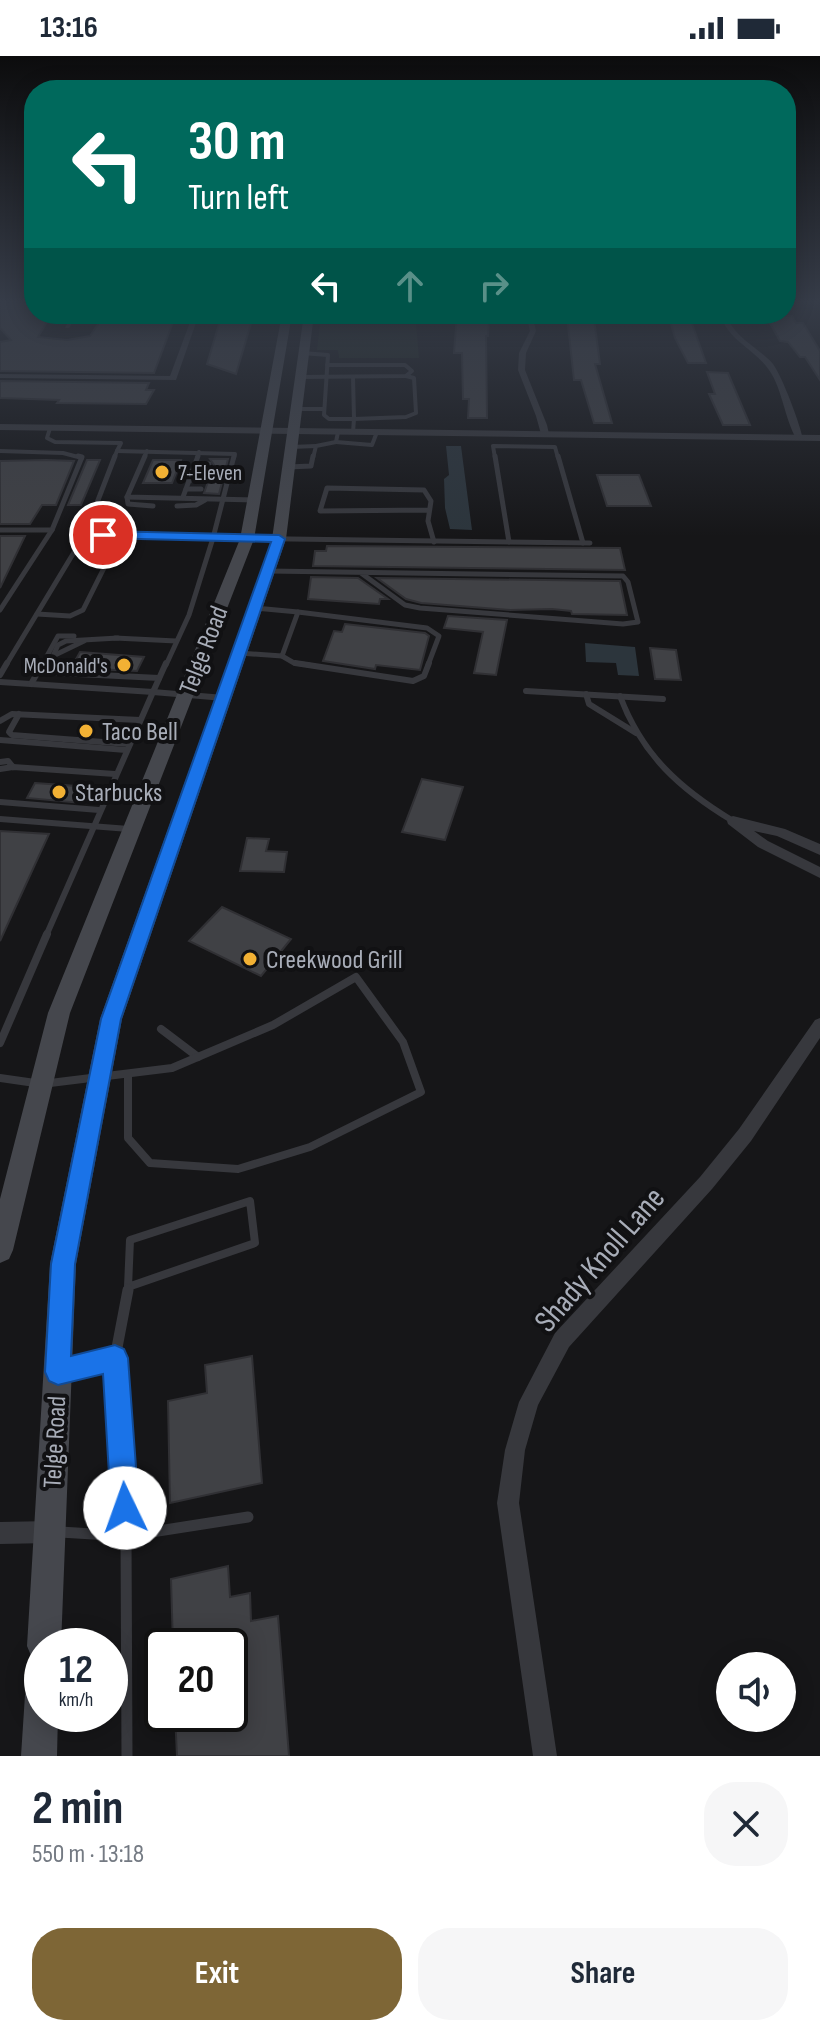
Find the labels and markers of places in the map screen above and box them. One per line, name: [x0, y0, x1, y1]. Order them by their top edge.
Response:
place label: 7-Eleven: [178, 460, 242, 487]
marker: 7-Eleven: [153, 463, 171, 481]
pin: [69, 501, 137, 569]
place label: McDonald's: [24, 653, 108, 680]
marker: McDonald's: [115, 656, 133, 674]
place label: Taco Bell: [102, 717, 178, 748]
marker: Taco Bell: [77, 722, 95, 740]
place label: Starbucks: [75, 778, 162, 809]
marker: Starbucks: [50, 783, 68, 801]
place label: Creekwood Grill: [266, 945, 402, 976]
marker: Creekwood Grill: [241, 950, 259, 968]

